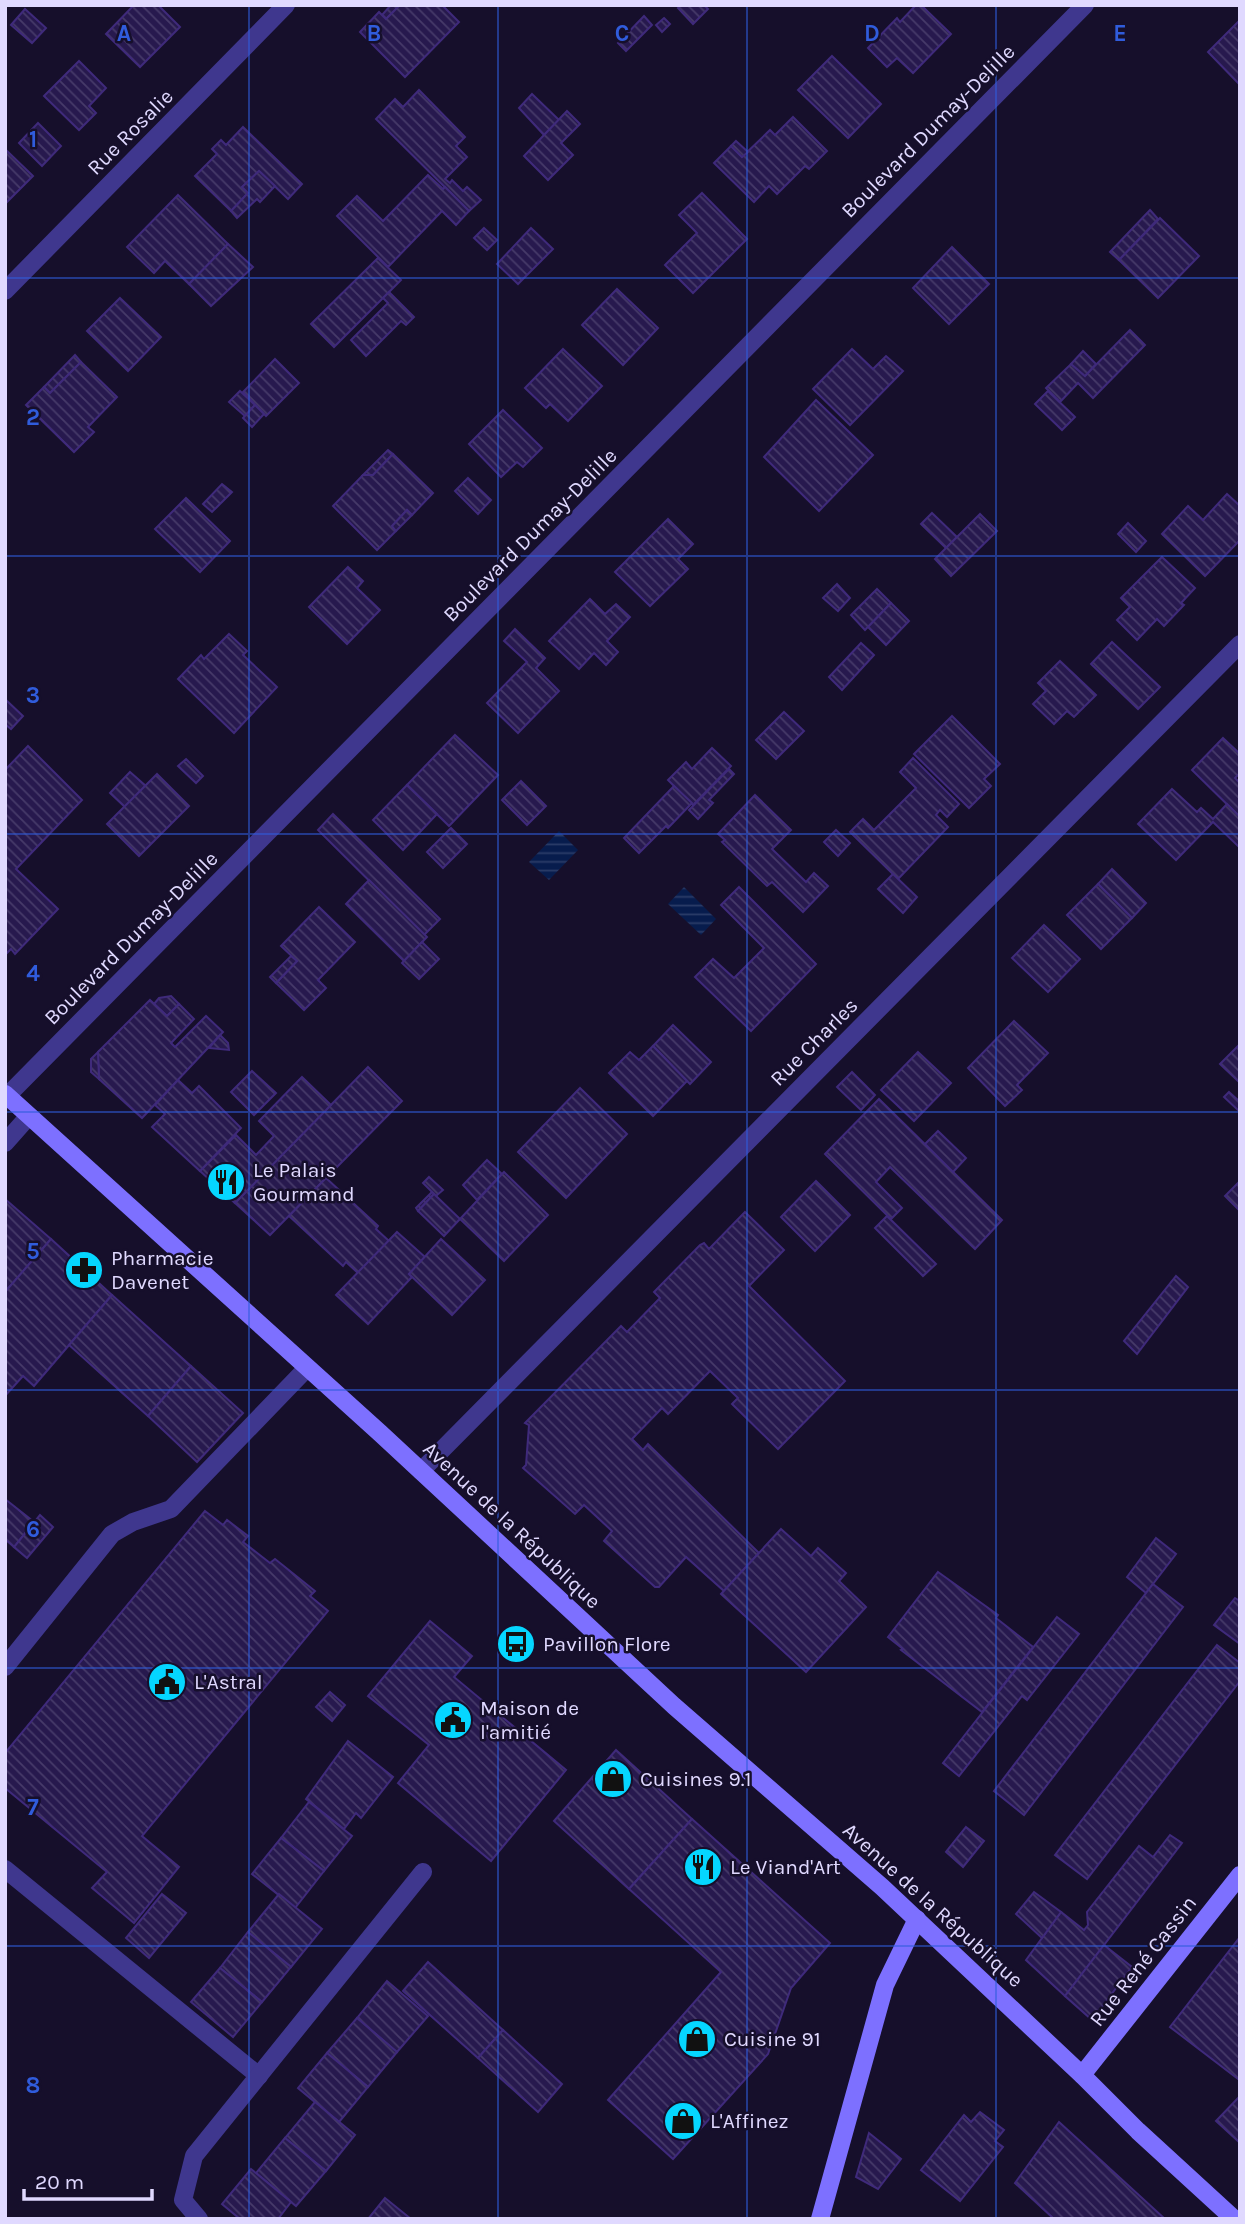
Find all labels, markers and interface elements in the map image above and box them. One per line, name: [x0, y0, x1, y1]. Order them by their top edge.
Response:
text: A: [117, 20, 131, 47]
text: B: [367, 20, 381, 47]
text: C: [615, 20, 629, 47]
text: D: [864, 20, 880, 47]
text: E: [1113, 20, 1127, 47]
street label: Boulevard Dumay-Delille: [836, 39, 1020, 223]
street label: Rue Rosalie: [82, 84, 178, 180]
text: 1: [29, 126, 37, 153]
text: 2: [26, 404, 40, 431]
street label: Boulevard Dumay-Delille: [438, 443, 622, 627]
text: 3: [26, 682, 40, 709]
street label: Boulevard Dumay-Delille: [39, 846, 223, 1030]
text: 4: [26, 960, 40, 987]
street label: Rue Charles: [765, 993, 863, 1091]
place label: Le Palais Gourmand: [253, 1158, 355, 1206]
restaurant icon: Le Palais Gourmand: [205, 1161, 247, 1203]
text: 5: [26, 1238, 40, 1265]
place label: Pharmacie Davenet: [111, 1246, 214, 1294]
pharmacy icon: Pharmacie Davenet: [63, 1249, 105, 1291]
street label: Avenue de la République: [418, 1437, 606, 1613]
text: 6: [26, 1516, 40, 1543]
bus stop icon: Pavillon Flore: [495, 1623, 537, 1665]
place label: Pavillon Flore: [543, 1632, 671, 1656]
public building icon: L'Astral: [146, 1661, 188, 1703]
place label: L'Astral: [194, 1670, 263, 1694]
place label: Maison de l'amitié: [480, 1696, 579, 1744]
public building icon: Maison de l'amitié: [432, 1699, 474, 1741]
shop icon: Cuisines 9.1: [592, 1758, 634, 1800]
place label: Cuisines 9.1: [640, 1767, 752, 1791]
text: 7: [27, 1794, 39, 1821]
street label: Avenue de la République: [838, 1818, 1028, 1992]
restaurant icon: Le Viand'Art: [682, 1846, 724, 1888]
place label: Le Viand'Art: [730, 1855, 841, 1879]
street label: Rue René Cassin: [1085, 1891, 1201, 2031]
shop icon: Cuisine 91: [676, 2018, 718, 2060]
place label: Cuisine 91: [724, 2027, 821, 2051]
text: 8: [26, 2072, 40, 2099]
shop icon: L'Affinez: [662, 2100, 704, 2142]
place label: L'Affinez: [710, 2109, 789, 2133]
scale bar: [24, 2158, 152, 2202]
text: 20 m: [35, 2170, 84, 2194]

